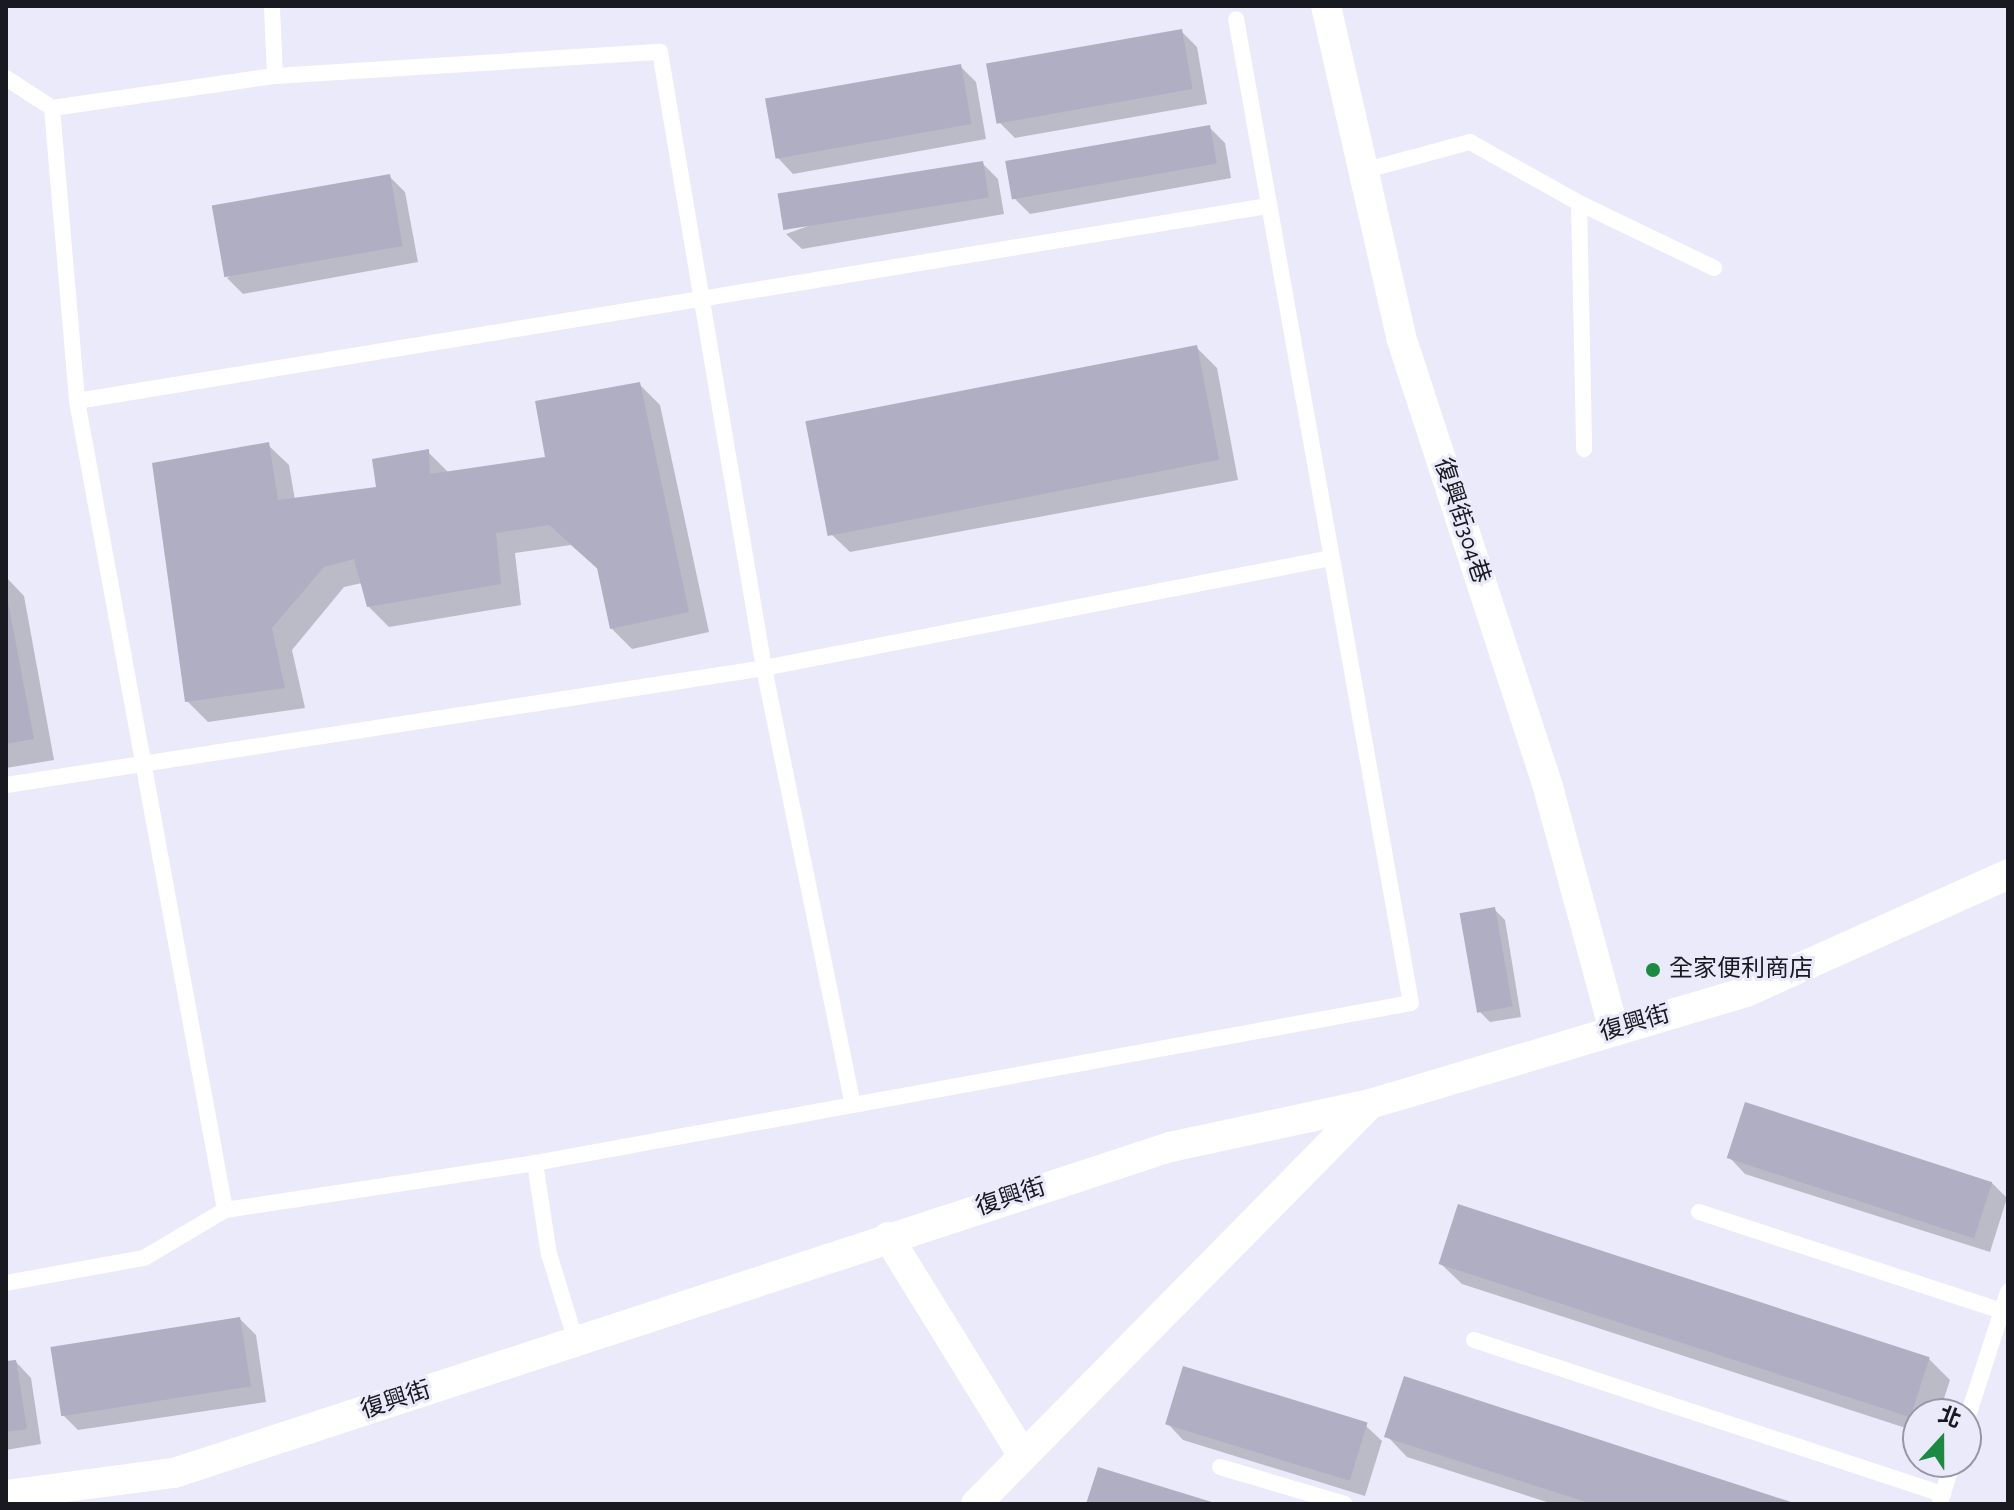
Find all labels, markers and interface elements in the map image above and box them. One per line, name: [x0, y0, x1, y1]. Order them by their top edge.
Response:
street label: 復興街304巷: [1427, 455, 1495, 587]
place label: 全家便利商店: [1669, 956, 1813, 984]
marker: 全家便利商店: [1644, 961, 1662, 979]
street label: 復興街: [1596, 1000, 1674, 1048]
street label: 復興街: [972, 1173, 1050, 1223]
street label: 復興街: [357, 1376, 435, 1426]
north arrow: [1902, 1398, 1982, 1478]
text: 北: [1936, 1403, 1964, 1432]

